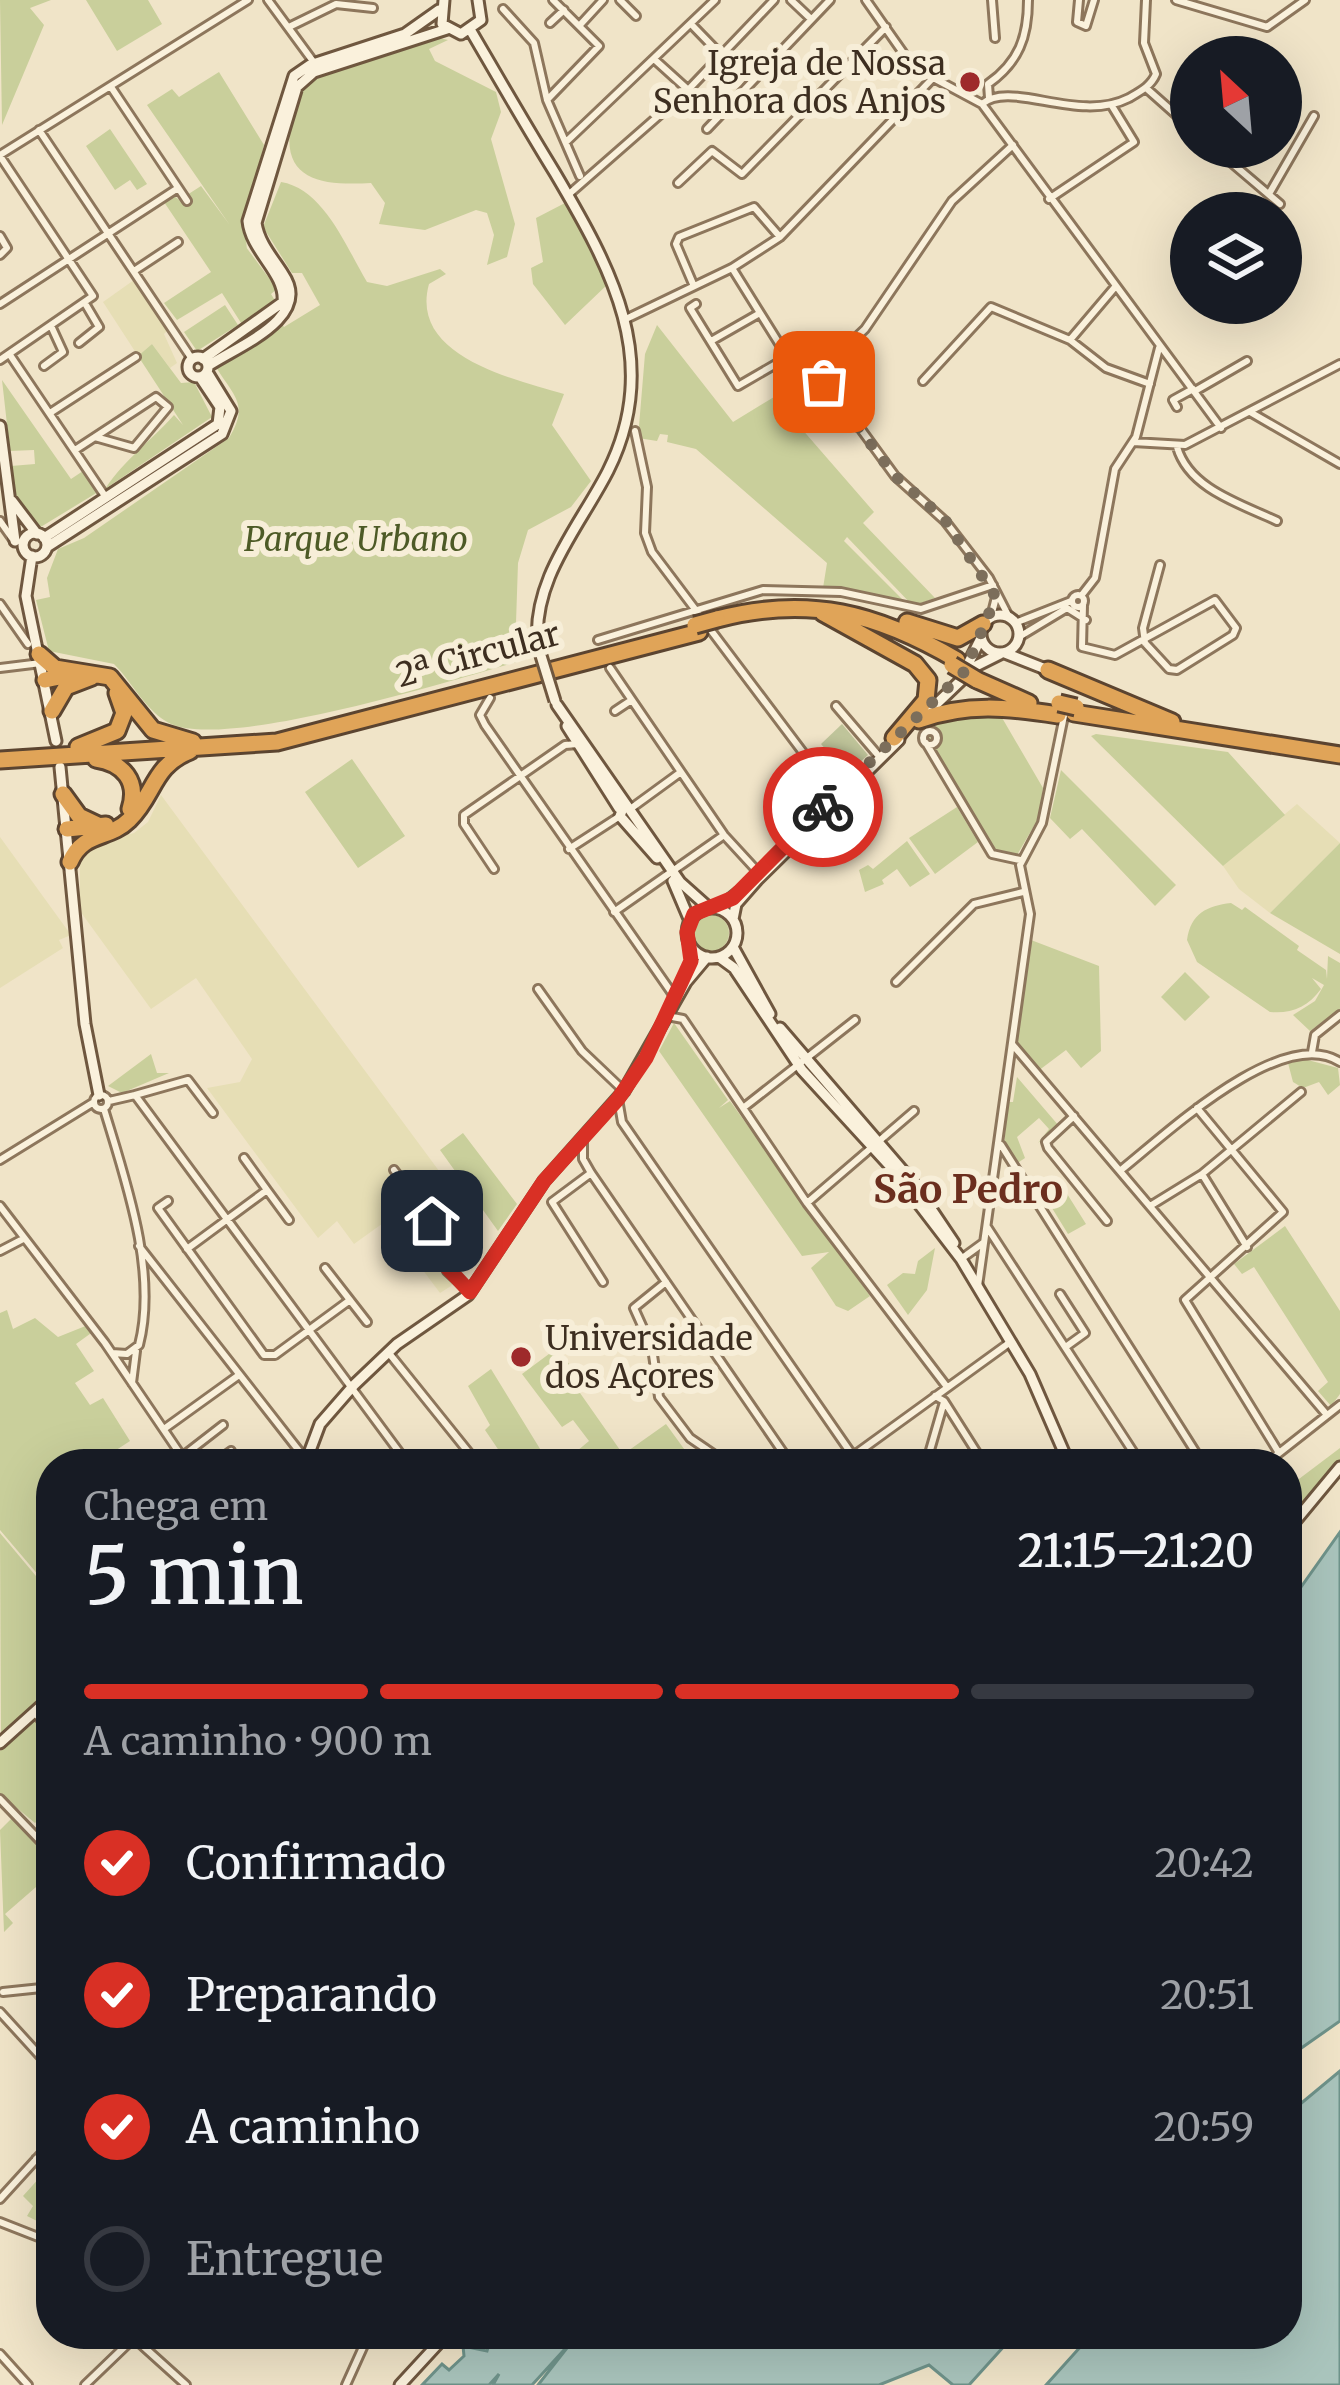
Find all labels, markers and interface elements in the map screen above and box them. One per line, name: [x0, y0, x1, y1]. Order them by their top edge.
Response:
north arrow: [1170, 36, 1302, 168]
map controls: [1170, 36, 1302, 324]
place label: Igreja de Nossa Senhora dos Anjos: [653, 43, 946, 122]
marker: Igreja de Nossa Senhora dos Anjos: [957, 69, 983, 95]
button: layers: [1170, 192, 1302, 324]
pin: [773, 331, 875, 433]
icon: bag: [791, 349, 857, 415]
park label: Parque Urbano: [244, 519, 468, 560]
street label: 2ª Circular: [392, 613, 565, 696]
courier: [763, 747, 883, 867]
icon: bike: [790, 774, 856, 840]
district label: São Pedro: [873, 1165, 1063, 1214]
pin: [381, 1170, 483, 1272]
icon: home: [399, 1188, 465, 1254]
place label: Universidade dos Açores: [545, 1318, 753, 1397]
marker: Universidade dos Açores: [508, 1344, 534, 1370]
text: Chega em: [84, 1482, 268, 1531]
text: 21:15–21:20: [1017, 1523, 1254, 1579]
text: 5 min: [84, 1527, 304, 1625]
text: A caminho · 900 m: [84, 1717, 432, 1766]
icon: check: [84, 1830, 150, 1896]
text: Confirmado: [186, 1835, 446, 1891]
text: 20:42: [1154, 1839, 1254, 1888]
icon: check: [84, 1962, 150, 2028]
text: Preparando: [186, 1967, 437, 2023]
text: 20:51: [1160, 1971, 1254, 2020]
icon: check: [84, 2094, 150, 2160]
text: A caminho: [186, 2099, 420, 2155]
text: 20:59: [1154, 2103, 1254, 2152]
text: Entregue: [186, 2231, 383, 2287]

